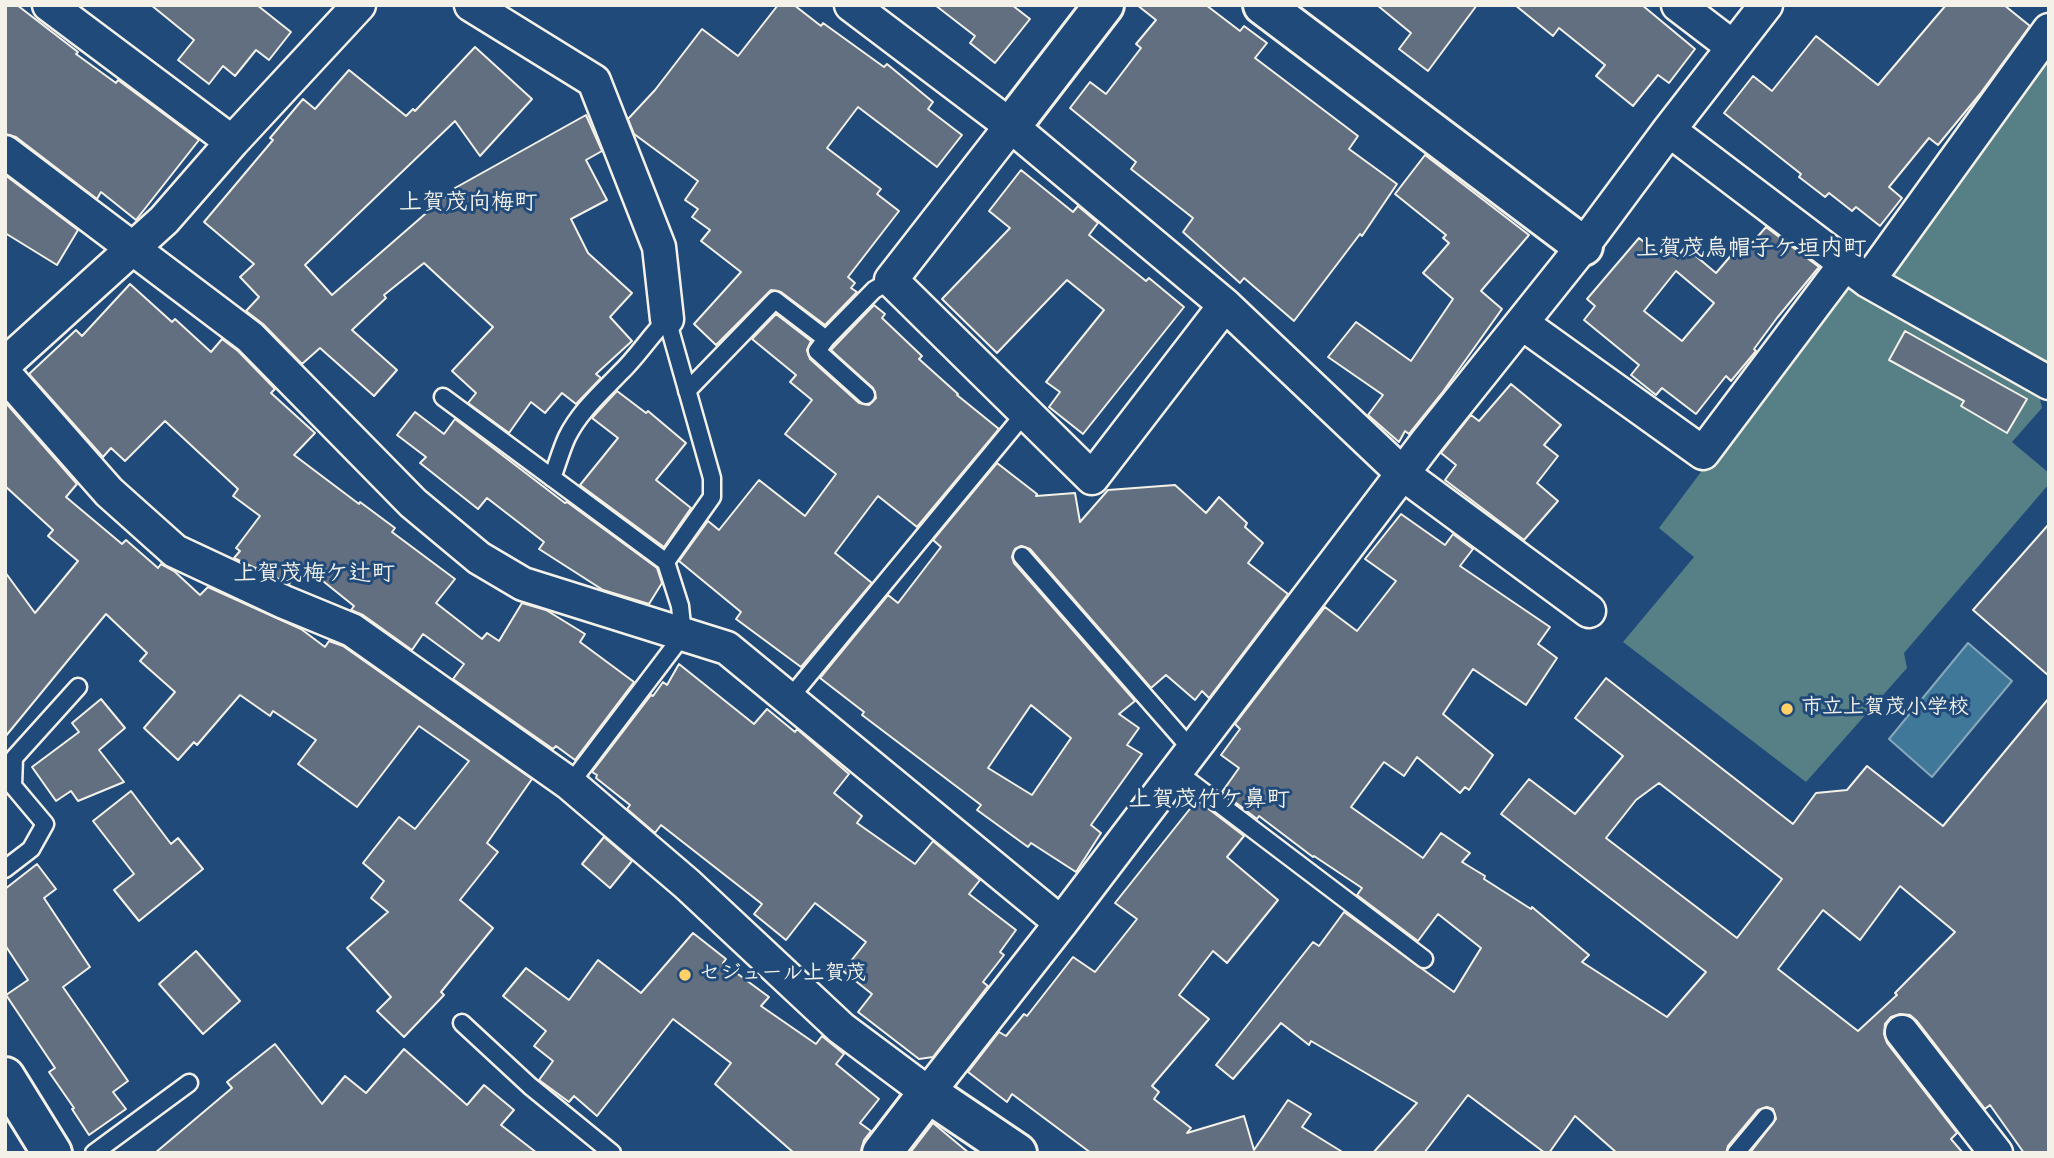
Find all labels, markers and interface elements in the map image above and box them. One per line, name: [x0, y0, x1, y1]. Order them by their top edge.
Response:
district label: 上賀茂向梅町: [399, 190, 537, 218]
district label: 上賀茂烏帽子ケ垣内町: [1636, 236, 1866, 264]
district label: 上賀茂梅ケ辻町: [234, 561, 394, 589]
place label: 市立上賀茂小学校: [1801, 696, 1969, 722]
marker: 市立上賀茂小学校: [1779, 701, 1795, 717]
district label: 上賀茂竹ケ鼻町: [1129, 787, 1289, 815]
place label: セジュール上賀茂: [699, 962, 867, 988]
marker: セジュール上賀茂: [677, 967, 693, 983]

